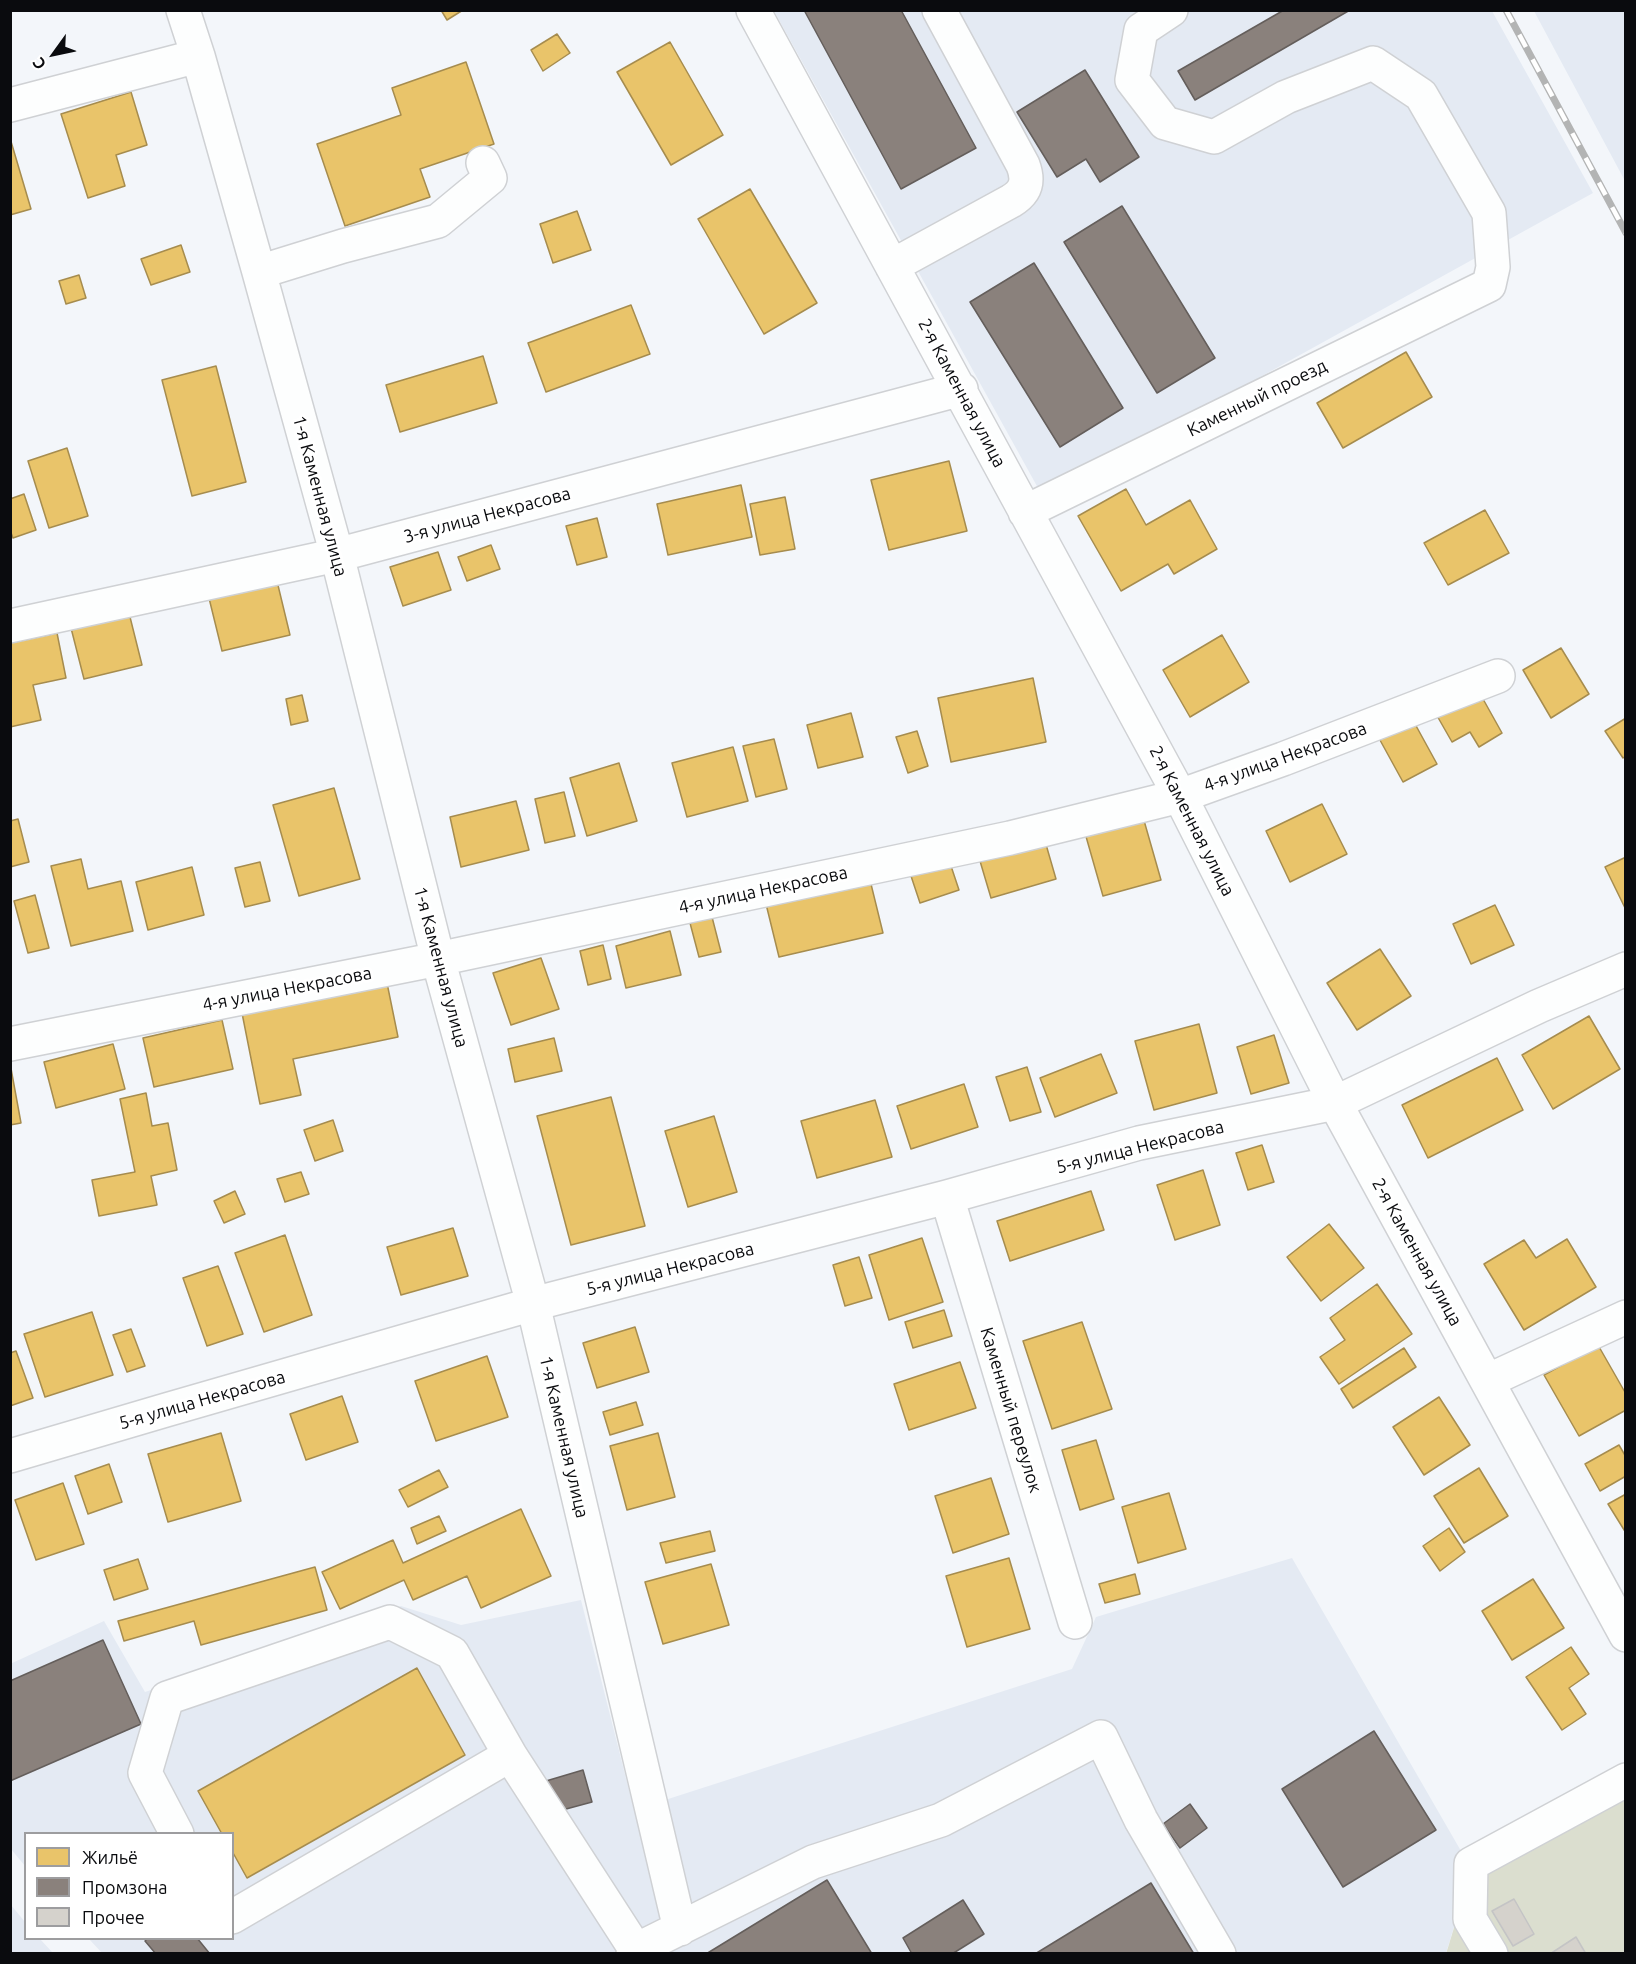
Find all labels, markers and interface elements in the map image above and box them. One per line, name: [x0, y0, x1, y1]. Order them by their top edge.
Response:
north arrow: [24, 24, 84, 84]
text: С: [29, 55, 49, 73]
street label: 2-я Каменная улица: [914, 315, 1010, 471]
street label: Каменный проезд: [1184, 355, 1330, 441]
street label: 1-я Каменная улица: [288, 413, 352, 579]
street label: 3-я улица Некрасова: [401, 482, 573, 548]
street label: 4-я улица Некрасова: [1200, 717, 1370, 797]
street label: 2-я Каменная улица: [1145, 742, 1239, 900]
street label: 4-я улица Некрасова: [677, 862, 849, 918]
street label: 1-я Каменная улица: [409, 884, 473, 1050]
street label: 4-я улица Некрасова: [200, 962, 374, 1016]
street label: 5-я улица Некрасова: [1054, 1116, 1226, 1178]
street label: 2-я Каменная улица: [1367, 1174, 1467, 1330]
street label: 5-я улица Некрасова: [584, 1238, 756, 1300]
street label: Каменный переулок: [976, 1325, 1046, 1495]
street label: 1-я Каменная улица: [535, 1354, 593, 1520]
street label: 5-я улица Некрасова: [116, 1366, 288, 1434]
legend: [24, 1832, 234, 1940]
text: Жильё: [82, 1847, 138, 1867]
text: Промзона: [82, 1877, 167, 1897]
text: Прочее: [82, 1907, 145, 1927]

